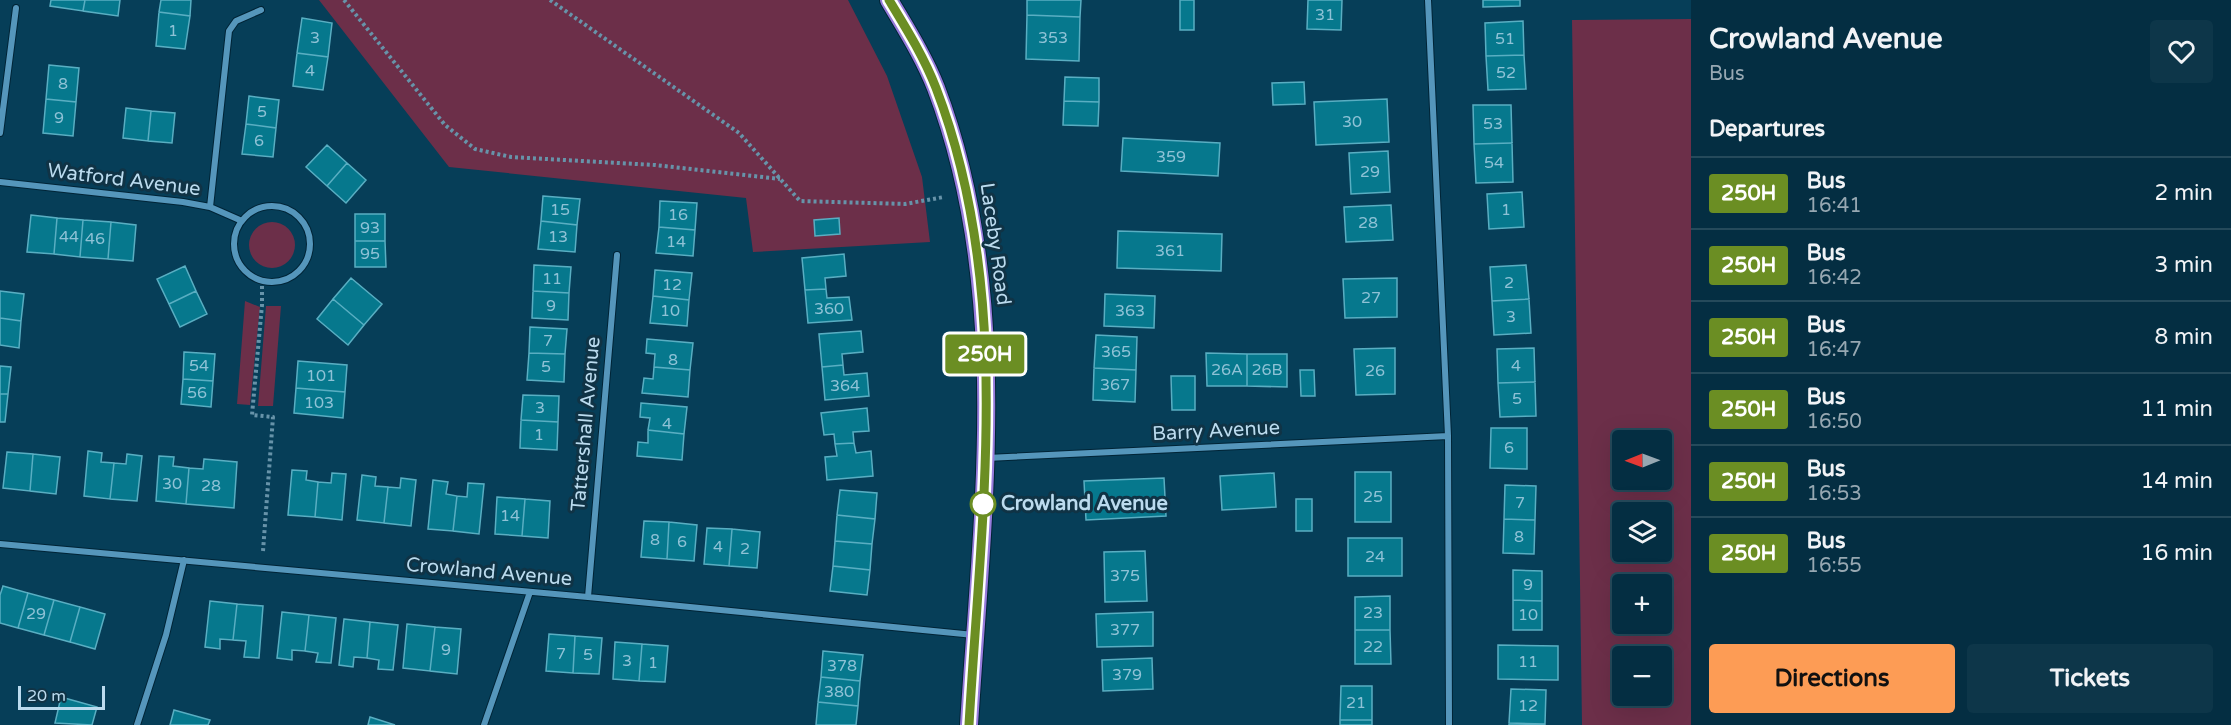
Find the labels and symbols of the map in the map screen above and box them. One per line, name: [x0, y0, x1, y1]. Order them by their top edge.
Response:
house number: 31: [1315, 5, 1335, 25]
house number: 1: [168, 21, 178, 41]
house number: 3: [310, 28, 320, 48]
house number: 353: [1038, 28, 1068, 48]
house number: 51: [1495, 29, 1515, 49]
house number: 4: [305, 61, 315, 81]
house number: 52: [1496, 63, 1516, 83]
house number: 8: [58, 74, 68, 94]
house number: 5: [257, 102, 267, 122]
house number: 9: [54, 108, 64, 128]
house number: 30: [1342, 112, 1362, 132]
house number: 53: [1483, 114, 1503, 134]
house number: 6: [254, 131, 264, 151]
house number: 359: [1156, 147, 1186, 167]
house number: 54: [1484, 153, 1504, 173]
street label: Watford Avenue: [46, 159, 202, 201]
house number: 29: [1360, 162, 1380, 182]
street label: Laceby Road: [975, 181, 1015, 307]
house number: 15: [550, 200, 570, 220]
house number: 1: [1501, 200, 1511, 220]
house number: 16: [668, 205, 688, 225]
house number: 28: [1358, 213, 1378, 233]
house number: 93: [360, 218, 380, 238]
house number: 44: [59, 227, 79, 247]
house number: 13: [548, 227, 568, 247]
house number: 46: [85, 229, 105, 249]
house number: 14: [666, 232, 686, 252]
house number: 361: [1155, 241, 1185, 261]
house number: 95: [360, 244, 380, 264]
house number: 11: [542, 269, 562, 289]
house number: 2: [1504, 273, 1514, 293]
house number: 12: [662, 275, 682, 295]
house number: 27: [1361, 288, 1381, 308]
house number: 9: [546, 296, 556, 316]
house number: 360: [814, 299, 844, 319]
house number: 10: [660, 301, 680, 321]
house number: 363: [1115, 301, 1145, 321]
house number: 3: [1506, 307, 1516, 327]
house number: 7: [543, 331, 553, 351]
line badge: 250H: [943, 334, 1027, 374]
street label: Tattershall Avenue: [566, 336, 606, 512]
house number: 365: [1101, 342, 1131, 362]
house number: 8: [668, 350, 678, 370]
house number: 54: [189, 356, 209, 376]
house number: 4: [1511, 356, 1521, 376]
house number: 5: [541, 357, 551, 377]
house number: 26A: [1211, 360, 1243, 380]
house number: 26B: [1251, 360, 1283, 380]
house number: 26: [1365, 361, 1385, 381]
house number: 101: [306, 366, 336, 386]
house number: 367: [1100, 375, 1130, 395]
house number: 364: [830, 376, 860, 396]
house number: 56: [187, 383, 207, 403]
house number: 5: [1512, 389, 1522, 409]
house number: 103: [304, 393, 334, 413]
house number: 3: [535, 398, 545, 418]
house number: 4: [662, 414, 672, 434]
street label: Barry Avenue: [1151, 416, 1281, 446]
house number: 1: [534, 425, 544, 445]
north arrow: [1612, 430, 1672, 490]
house number: 6: [1504, 438, 1514, 458]
house number: 30: [162, 474, 182, 494]
house number: 28: [201, 476, 221, 496]
house number: 25: [1363, 487, 1383, 507]
marker: Crowland Avenue: [970, 491, 996, 517]
place label: Crowland Avenue: [1001, 492, 1168, 516]
house number: 7: [1515, 493, 1525, 513]
house number: 14: [500, 506, 520, 526]
house number: 8: [1514, 527, 1524, 547]
house number: 8: [650, 530, 660, 550]
house number: 6: [677, 532, 687, 552]
house number: 4: [713, 537, 723, 557]
house number: 2: [740, 539, 750, 559]
house number: 24: [1365, 547, 1385, 567]
street label: Crowland Avenue: [405, 553, 573, 591]
house number: 375: [1110, 566, 1140, 586]
house number: 9: [1523, 575, 1533, 595]
house number: 23: [1363, 603, 1383, 623]
house number: 29: [26, 604, 46, 624]
house number: 10: [1518, 605, 1538, 625]
house number: 377: [1110, 620, 1140, 640]
house number: 22: [1363, 637, 1383, 657]
house number: 9: [441, 640, 451, 660]
house number: 7: [556, 644, 566, 664]
house number: 5: [583, 645, 593, 665]
house number: 3: [622, 651, 632, 671]
house number: 11: [1518, 652, 1538, 672]
house number: 1: [648, 653, 658, 673]
house number: 378: [827, 656, 857, 676]
house number: 379: [1112, 665, 1142, 685]
house number: 380: [824, 682, 854, 702]
scale bar: [18, 683, 105, 710]
house number: 21: [1346, 693, 1366, 713]
house number: 12: [1518, 696, 1538, 716]

